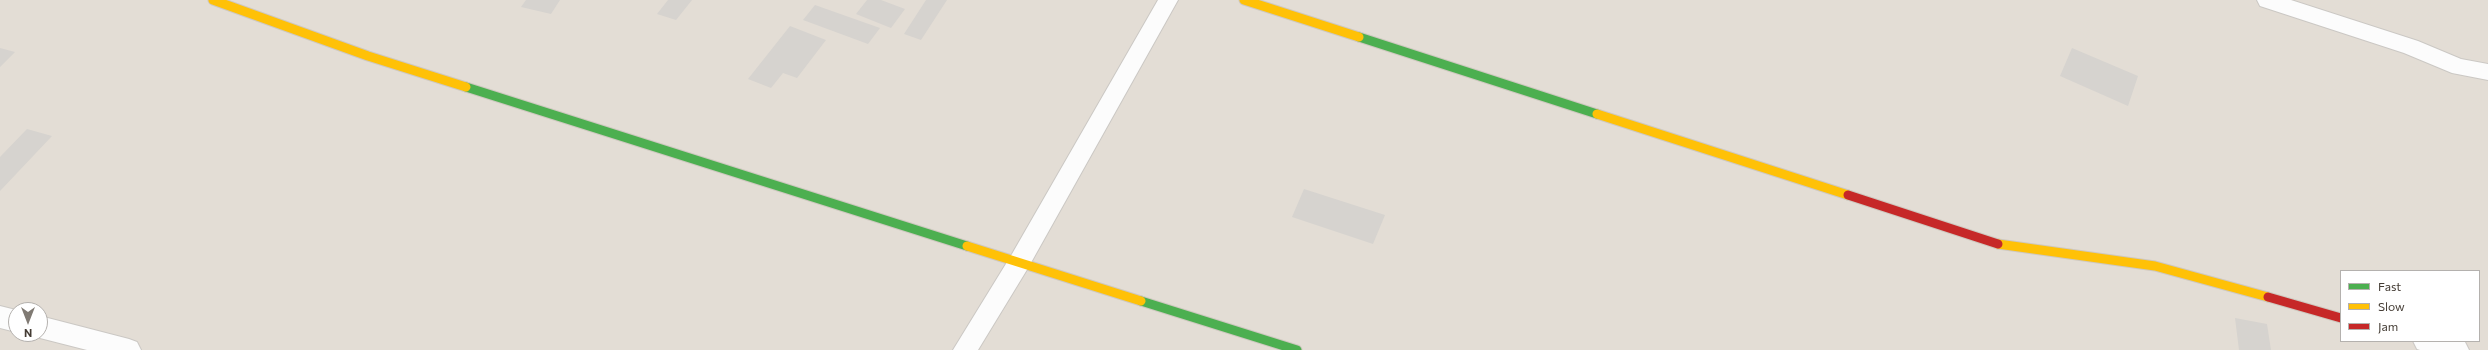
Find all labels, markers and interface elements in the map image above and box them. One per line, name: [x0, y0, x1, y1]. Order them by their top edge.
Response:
legend: [2340, 270, 2480, 342]
text: Fast: [2378, 279, 2401, 293]
text: Slow: [2378, 299, 2405, 313]
north arrow: [8, 302, 48, 342]
text: Jam: [2378, 319, 2398, 333]
text: N: [24, 327, 32, 340]

